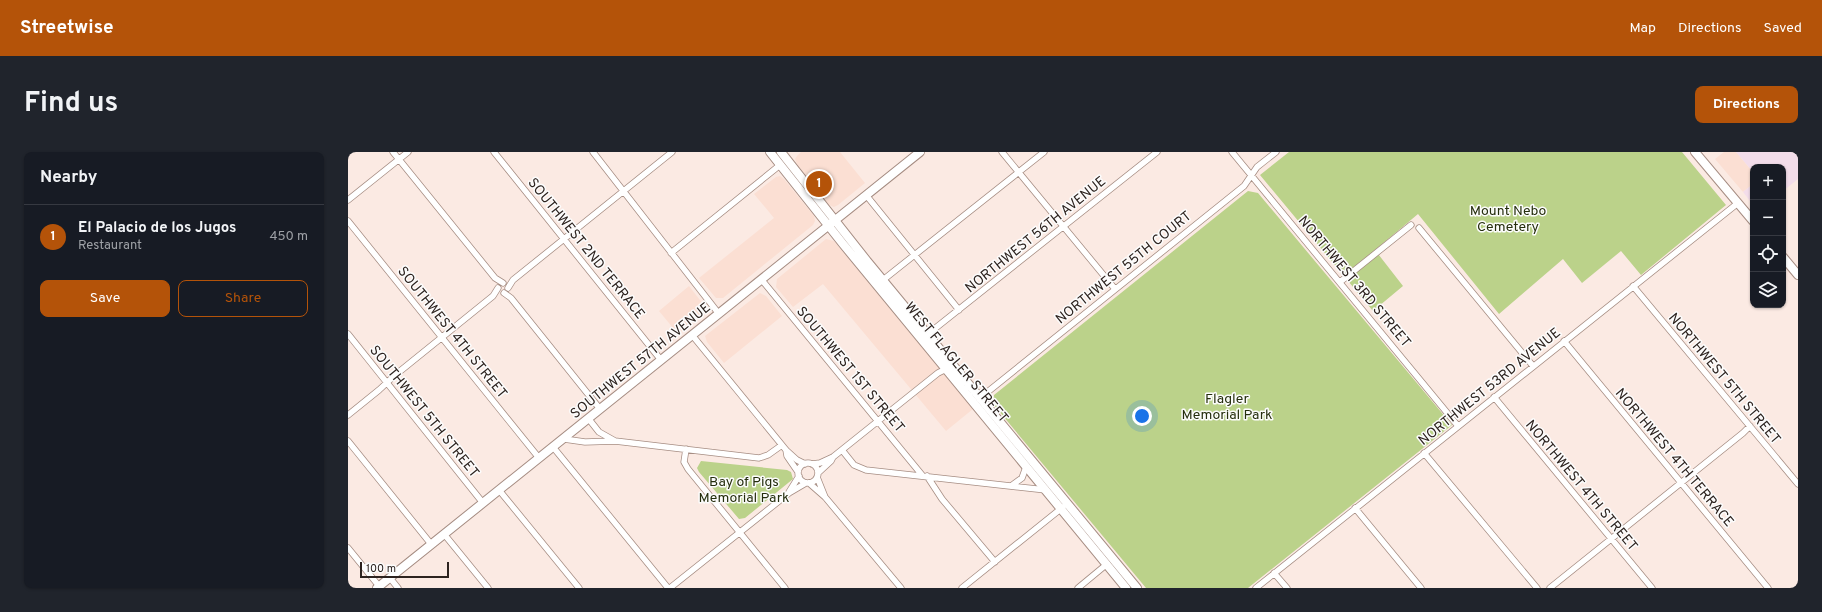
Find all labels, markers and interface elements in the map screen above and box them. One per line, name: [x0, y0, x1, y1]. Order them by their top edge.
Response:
text: Streetwise: [20, 16, 113, 40]
text: Map: [1630, 20, 1656, 37]
text: Directions: [1678, 20, 1742, 37]
text: Saved: [1764, 20, 1802, 37]
text: Find us: [24, 86, 118, 122]
button: Directions: [1695, 86, 1798, 123]
map controls: [1750, 164, 1786, 308]
button: +: [1750, 164, 1786, 200]
text: Nearby: [40, 167, 97, 189]
pin: 1: [806, 169, 832, 199]
street label: NORTHWEST 56TH AVENUE: [962, 173, 1110, 297]
street label: SOUTHWEST 2ND TERRACE: [524, 175, 648, 323]
button: −: [1750, 200, 1786, 236]
park label: Mount Nebo Cemetery: [1470, 203, 1547, 236]
street label: NORTHWEST 55TH COURT: [1053, 208, 1195, 328]
street label: NORTHWEST 3RD STREET: [1294, 213, 1414, 351]
text: El Palacio de los Jugos: [78, 219, 236, 238]
text: 1: [50, 229, 56, 245]
text: 450 m: [269, 229, 308, 245]
button: locate: [1750, 236, 1786, 272]
text: Restaurant: [78, 238, 142, 254]
street label: SOUTHWEST 4TH STREET: [393, 264, 510, 402]
button: layers: [1750, 272, 1786, 308]
button: Save: [40, 280, 170, 317]
button: Share: [178, 280, 308, 317]
street label: SOUTHWEST 57TH AVENUE: [568, 299, 714, 423]
street label: WEST FLAGLER STREET: [900, 299, 1011, 427]
street label: SOUTHWEST 1ST STREET: [792, 303, 908, 437]
street label: NORTHWEST 5TH STREET: [1664, 310, 1784, 448]
street label: NORTHWEST 53RD AVENUE: [1416, 325, 1564, 450]
street label: SOUTHWEST 5TH STREET: [365, 343, 482, 481]
street label: NORTHWEST 4TH TERRACE: [1611, 385, 1737, 531]
park label: Flagler Memorial Park: [1182, 391, 1272, 424]
your location: [1132, 406, 1152, 426]
street label: NORTHWEST 4TH STREET: [1521, 417, 1641, 555]
park label: Bay of Pigs Memorial Park: [699, 474, 789, 507]
scale bar: [360, 560, 449, 579]
text: 100 m: [366, 562, 396, 576]

